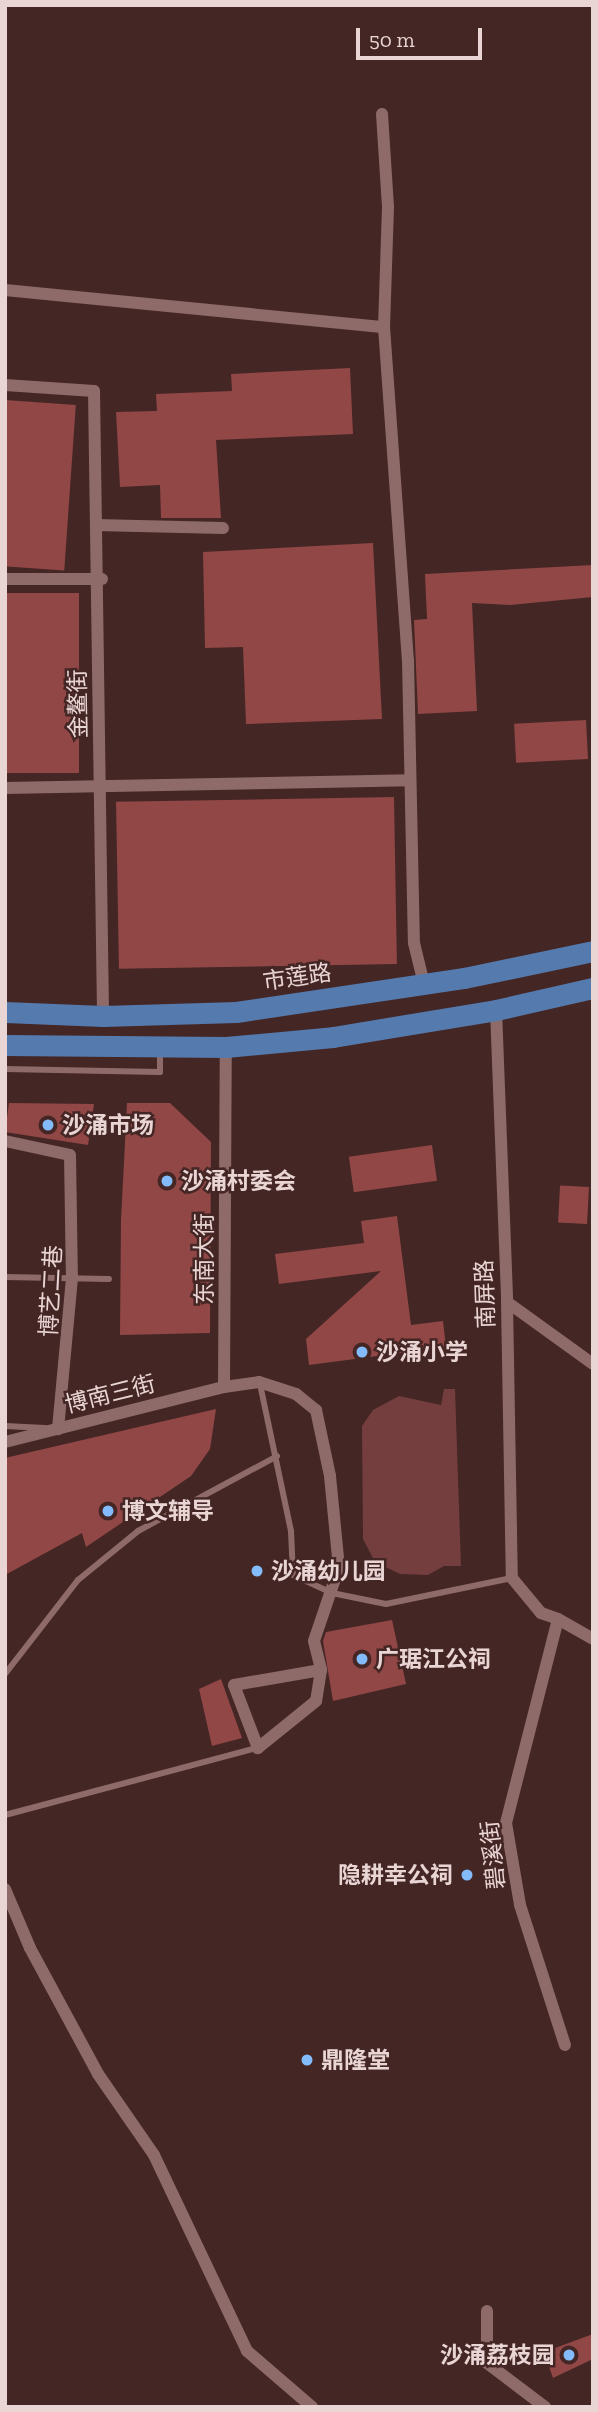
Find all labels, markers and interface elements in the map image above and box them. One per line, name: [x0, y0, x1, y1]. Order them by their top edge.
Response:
scale bar: [360, 14, 486, 58]
text: 50 m: [369, 27, 415, 52]
street label: 金鳌街: [64, 669, 92, 739]
street label: 市莲路: [261, 959, 333, 995]
place label: 沙涌市场: [62, 1111, 154, 1139]
marker: 沙涌市场: [40, 1117, 56, 1133]
place label: 沙涌村委会: [181, 1167, 296, 1195]
marker: 沙涌村委会: [159, 1173, 175, 1189]
street label: 东南大街: [190, 1213, 218, 1305]
street label: 博艺二巷: [35, 1244, 67, 1338]
street label: 南屏路: [470, 1259, 500, 1329]
place label: 沙涌小学: [376, 1338, 468, 1366]
marker: 沙涌小学: [354, 1344, 370, 1360]
street label: 博南三街: [62, 1369, 158, 1419]
place label: 博文辅导: [122, 1497, 214, 1525]
marker: 博文辅导: [100, 1503, 116, 1519]
place label: 沙涌幼儿园: [271, 1557, 386, 1585]
marker: 沙涌幼儿园: [249, 1563, 265, 1579]
place label: 广琚江公祠: [376, 1645, 491, 1673]
marker: 广琚江公祠: [354, 1651, 370, 1667]
street label: 碧溪街: [476, 1819, 510, 1891]
place label: 隐耕幸公祠: [338, 1861, 453, 1889]
marker: 隐耕幸公祠: [459, 1867, 475, 1883]
place label: 鼎隆堂: [321, 2046, 390, 2074]
marker: 鼎隆堂: [299, 2052, 315, 2068]
place label: 沙涌荔枝园: [440, 2341, 555, 2369]
marker: 沙涌荔枝园: [561, 2347, 577, 2363]

